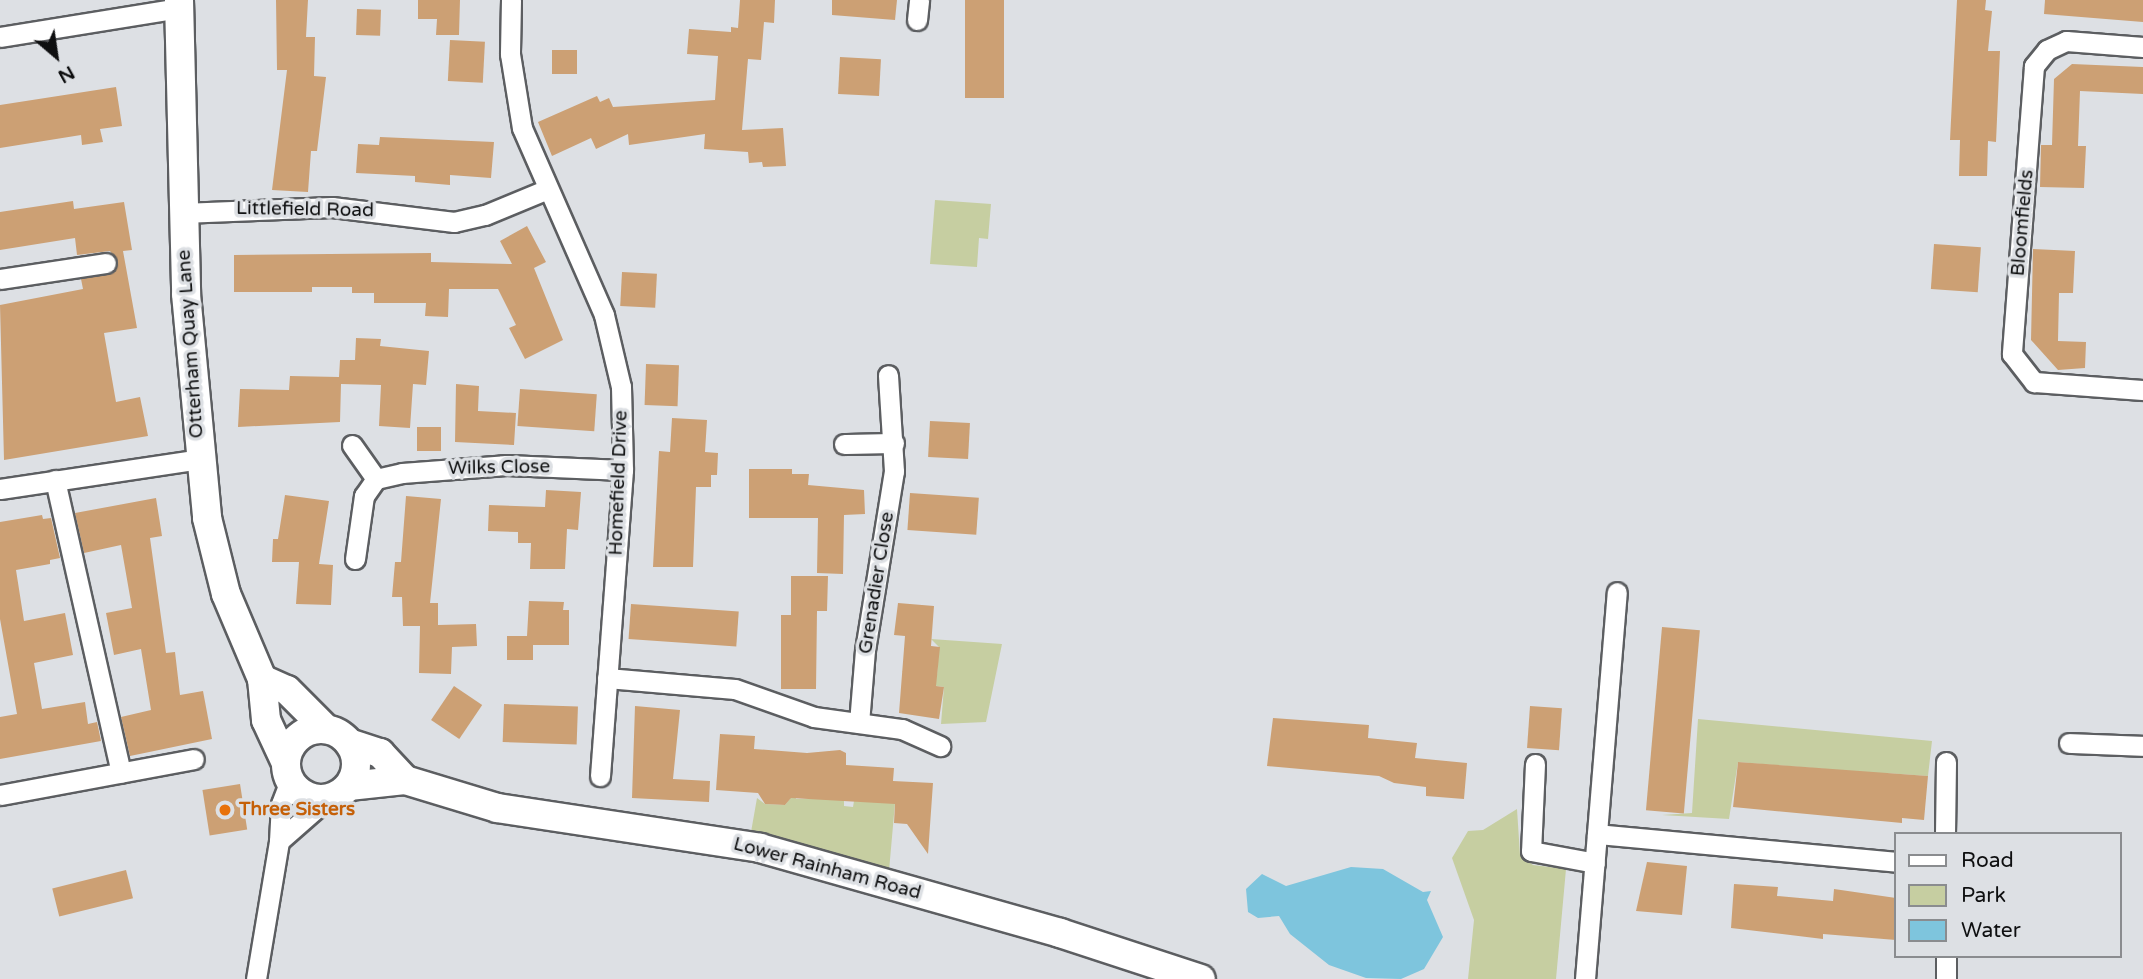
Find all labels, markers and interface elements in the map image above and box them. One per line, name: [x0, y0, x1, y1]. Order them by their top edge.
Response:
north arrow: [21, 21, 91, 91]
text: N: [54, 61, 78, 88]
street label: Bloomfields: [2007, 169, 2039, 277]
street label: Littlefield Road: [236, 197, 374, 223]
street label: Otterham Quay Lane: [173, 249, 209, 439]
street label: Homefield Drive: [605, 410, 633, 556]
street label: Wilks Close: [448, 456, 550, 480]
street label: Grenadier Close: [855, 510, 899, 656]
place label: Three Sisters: [239, 799, 355, 821]
marker: Three Sisters: [217, 802, 233, 818]
legend: [1895, 832, 2122, 958]
street label: Lower Rainham Road: [731, 833, 923, 905]
text: Road: [1961, 848, 2014, 873]
text: Park: [1961, 883, 2006, 908]
text: Water: [1961, 918, 2021, 943]

